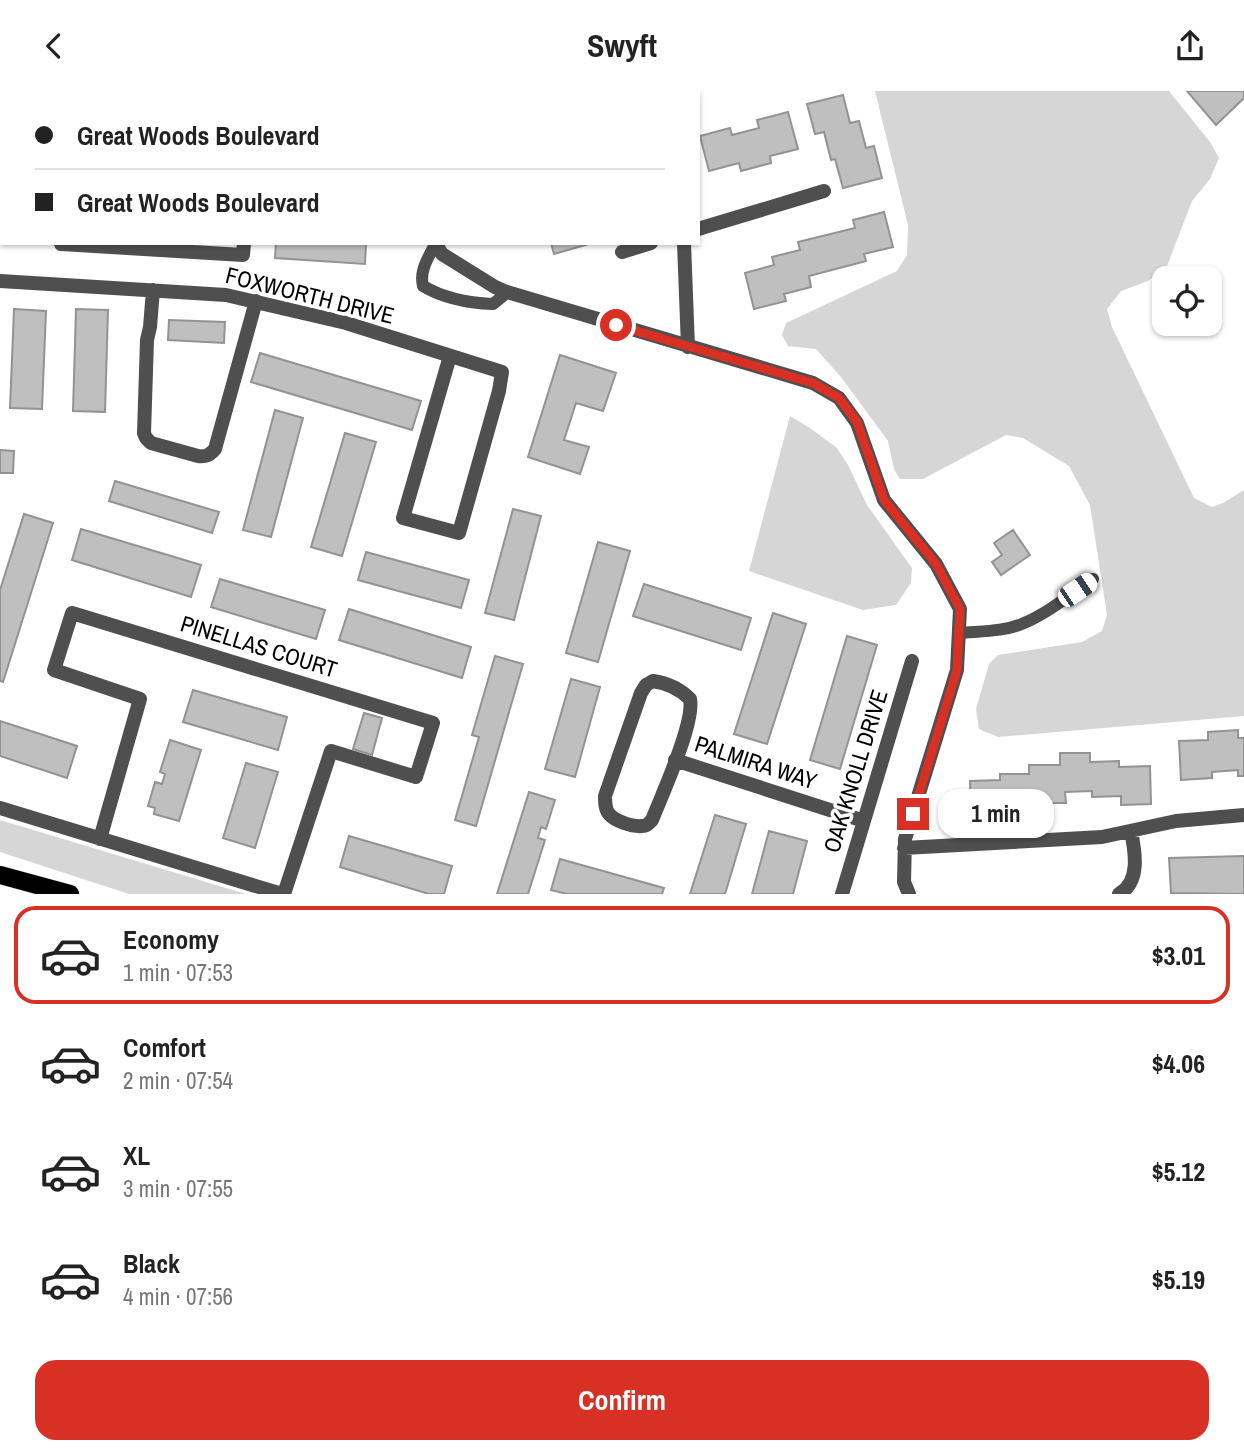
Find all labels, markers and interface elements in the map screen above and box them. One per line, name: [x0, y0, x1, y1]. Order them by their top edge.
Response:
text: Swyft: [587, 24, 657, 67]
icon: back: [35, 27, 73, 65]
icon: share: [1171, 27, 1209, 65]
text: Great Woods Boulevard: [77, 118, 320, 153]
text: Great Woods Boulevard: [77, 185, 320, 220]
street label: FOXWORTH DRIVE: [223, 259, 397, 331]
map controls: [1152, 266, 1222, 336]
button: locate: [1152, 266, 1222, 336]
route start: [600, 309, 632, 341]
car: [1054, 570, 1101, 610]
street label: PINELLAS COURT: [177, 607, 342, 685]
street label: OAK KNOLL DRIVE: [815, 686, 895, 856]
street label: PALMIRA WAY: [691, 728, 821, 796]
callout: 1 min: [937, 789, 1053, 839]
route end: [897, 798, 929, 830]
text: 1 min: [971, 798, 1021, 829]
text: Economy: [123, 922, 219, 957]
icon: car: [39, 924, 102, 987]
text: $3.01: [1152, 938, 1205, 973]
text: 1 min · 07:53: [123, 957, 233, 988]
text: Comfort: [123, 1030, 206, 1065]
icon: car: [39, 1032, 102, 1095]
text: $4.06: [1152, 1046, 1205, 1081]
text: 2 min · 07:54: [123, 1065, 233, 1096]
text: XL: [123, 1138, 150, 1173]
icon: car: [39, 1140, 102, 1203]
text: $5.12: [1152, 1154, 1205, 1189]
text: 3 min · 07:55: [123, 1173, 233, 1204]
text: Black: [123, 1246, 180, 1281]
icon: car: [39, 1248, 102, 1311]
text: $5.19: [1152, 1262, 1205, 1297]
text: 4 min · 07:56: [123, 1281, 233, 1312]
button: Confirm: [35, 1360, 1209, 1440]

